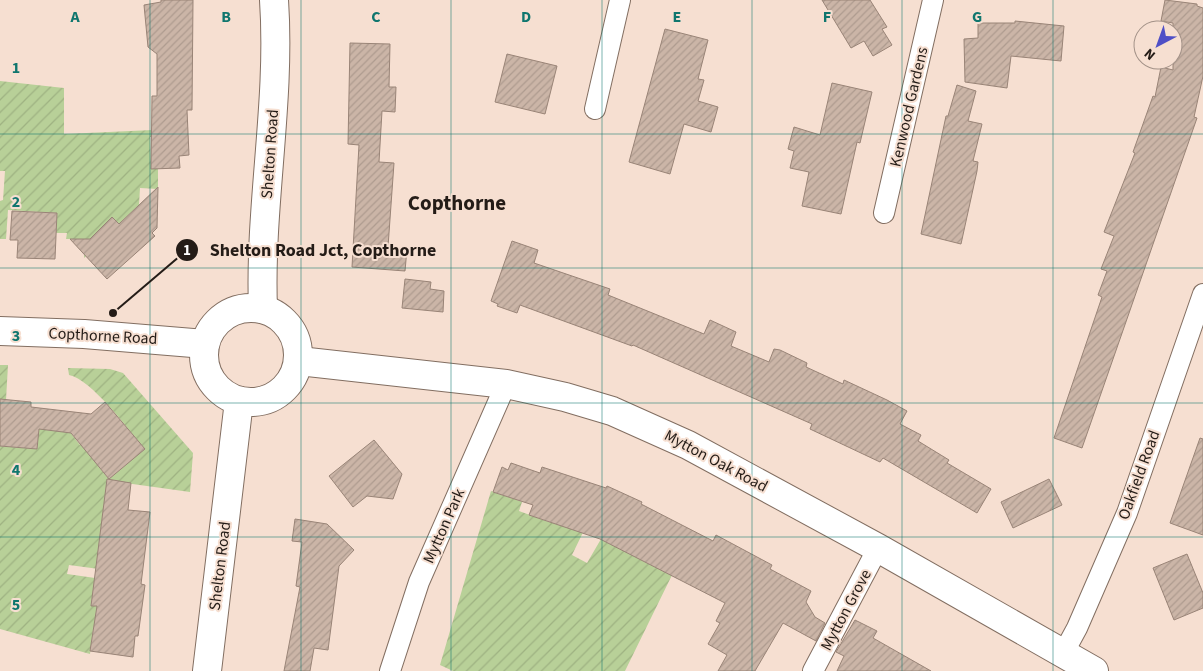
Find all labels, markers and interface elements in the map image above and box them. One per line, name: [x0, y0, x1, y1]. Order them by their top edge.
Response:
text: A: [69, 6, 80, 28]
text: B: [221, 6, 231, 28]
text: C: [371, 6, 381, 28]
text: D: [521, 6, 531, 28]
text: E: [673, 6, 681, 28]
text: F: [823, 6, 831, 28]
text: G: [972, 6, 982, 28]
north arrow: [1133, 20, 1183, 70]
text: N: [1140, 43, 1160, 65]
street label: Kenwood Gardens: [885, 45, 934, 169]
text: 1: [12, 57, 20, 79]
street label: Shelton Road: [256, 109, 284, 199]
district label: Copthorne: [408, 188, 506, 218]
text: 2: [12, 191, 20, 213]
callout: Shelton Road Jct, Copthorne: [175, 233, 447, 266]
text: Shelton Road Jct, Copthorne: [210, 238, 436, 263]
text: 1: [183, 240, 191, 261]
street label: Copthorne Road: [48, 322, 158, 350]
text: 3: [12, 325, 20, 347]
street label: Mytton Oak Road: [660, 424, 772, 498]
street label: Oakfield Road: [1113, 427, 1165, 523]
text: 4: [12, 459, 21, 481]
street label: Mytton Park: [418, 485, 470, 567]
street label: Shelton Road: [204, 520, 236, 612]
street label: Mytton Grove: [815, 565, 877, 655]
text: 5: [12, 594, 20, 616]

